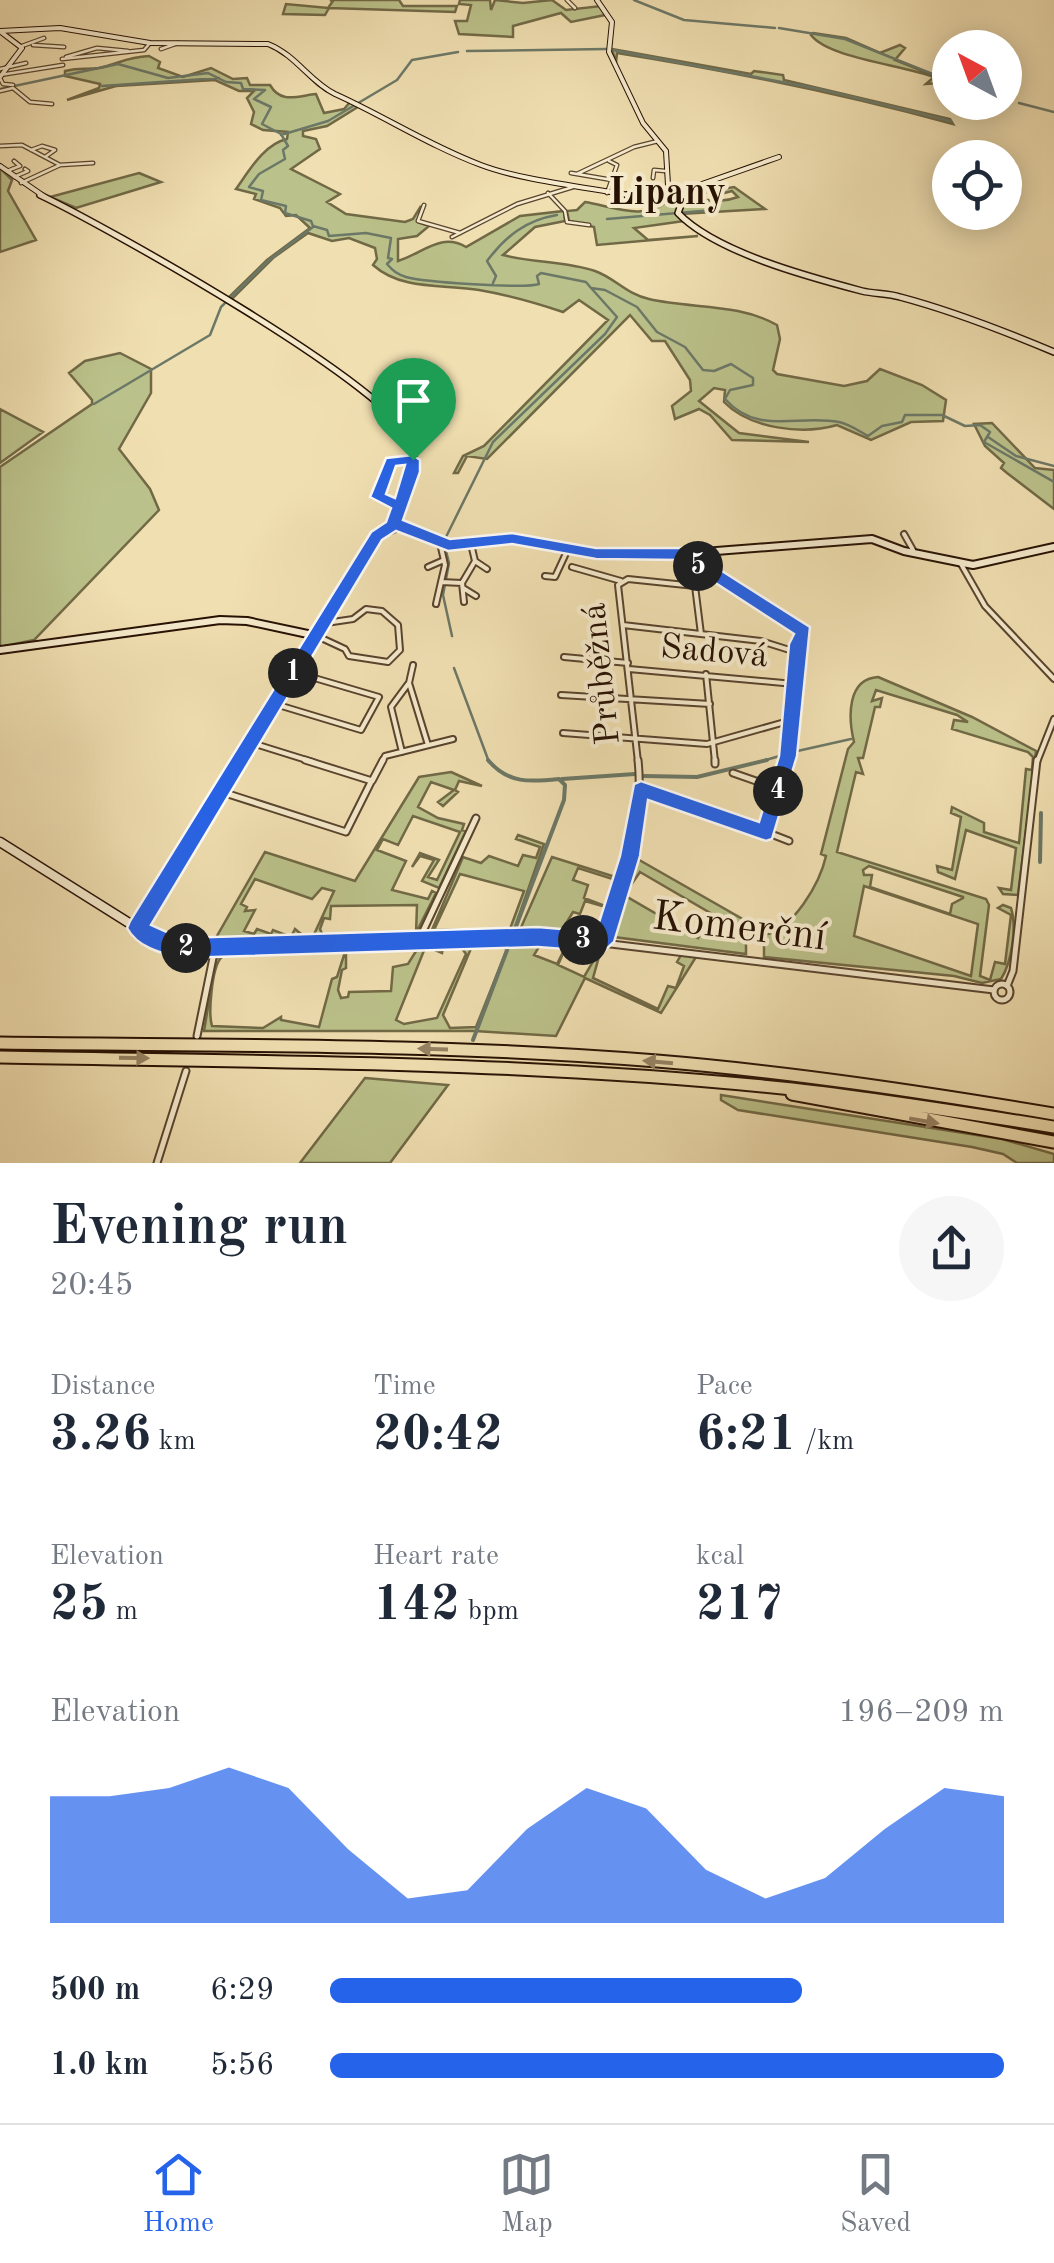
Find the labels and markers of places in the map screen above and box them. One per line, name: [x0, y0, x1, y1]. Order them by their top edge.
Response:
pin: [371, 358, 456, 461]
pin: 5: [673, 541, 723, 591]
pin: 1: [268, 648, 318, 698]
pin: 4: [753, 766, 803, 816]
pin: 3: [558, 915, 608, 965]
pin: 2: [161, 923, 211, 973]

